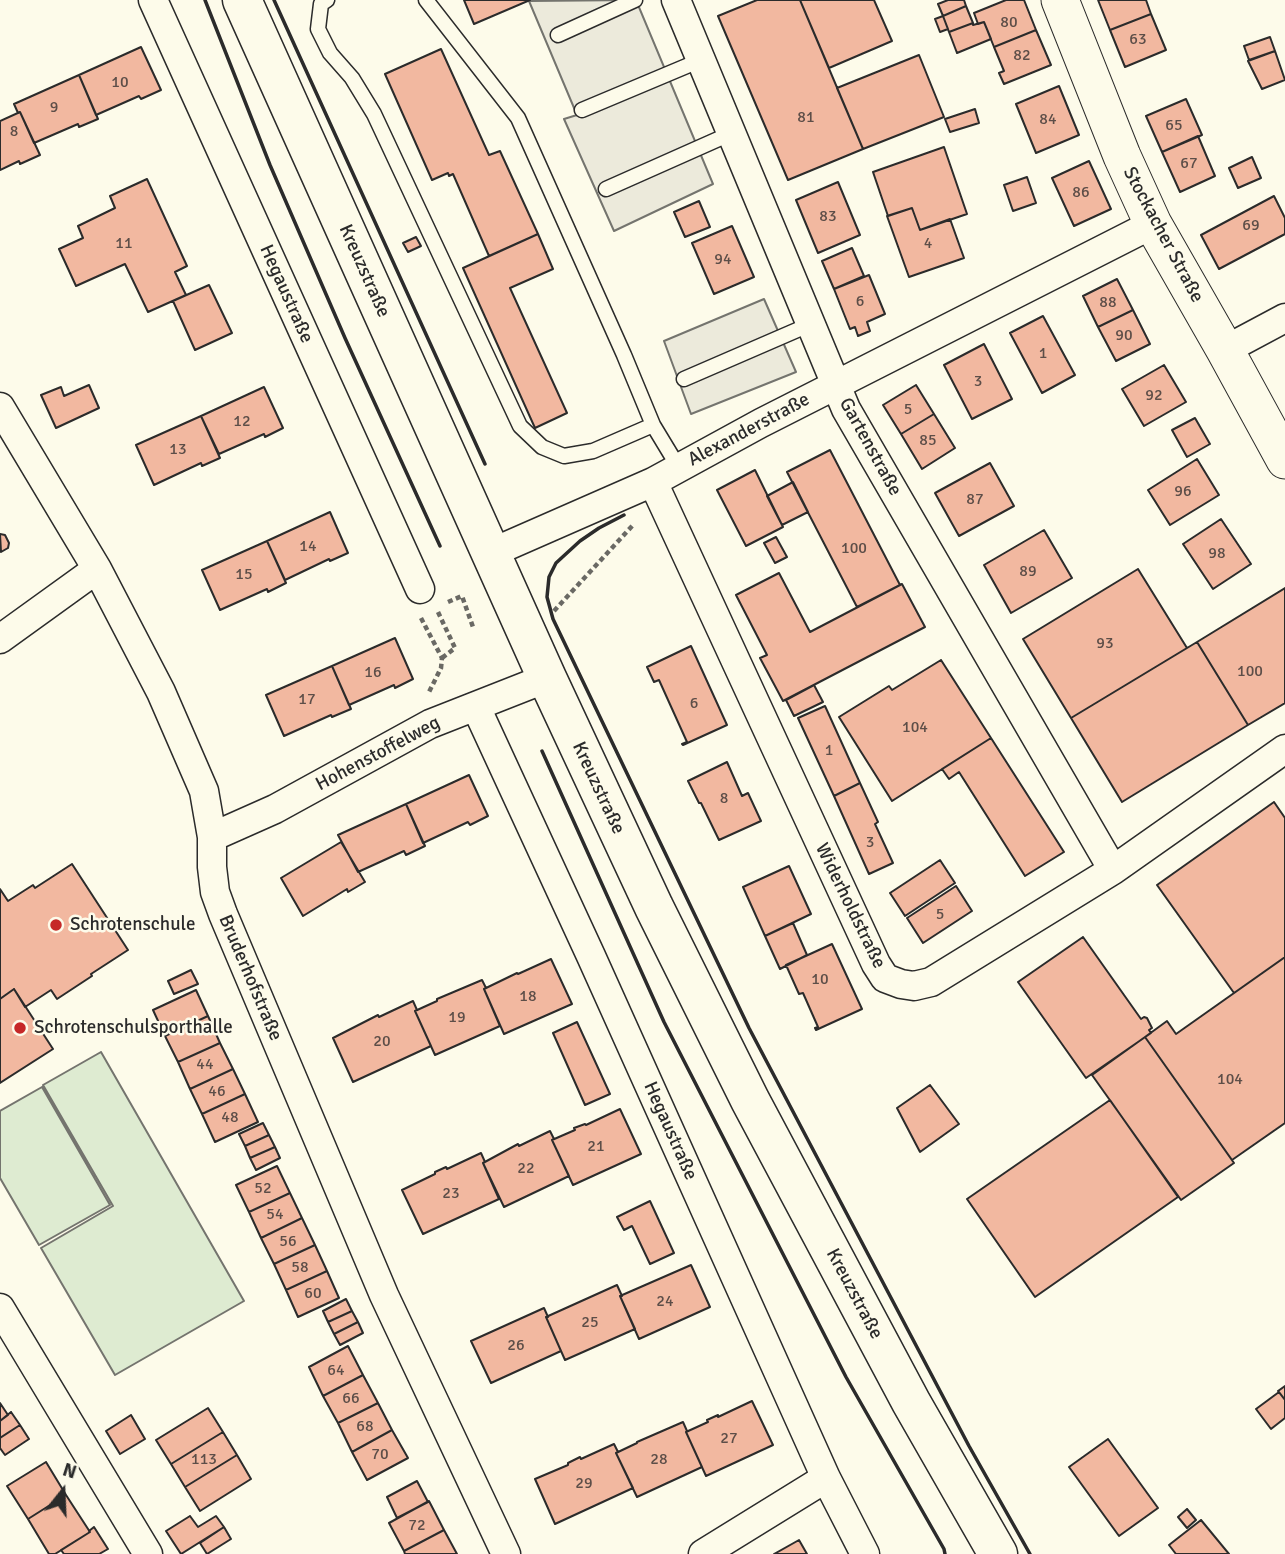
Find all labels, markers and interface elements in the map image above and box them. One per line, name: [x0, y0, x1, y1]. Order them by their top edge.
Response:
house number: 80: [1000, 13, 1018, 33]
house number: 63: [1129, 30, 1147, 50]
house number: 82: [1013, 46, 1031, 66]
house number: 10: [111, 73, 129, 93]
house number: 9: [50, 98, 58, 118]
house number: 81: [797, 108, 815, 128]
house number: 84: [1039, 110, 1057, 130]
house number: 65: [1165, 116, 1183, 136]
house number: 8: [10, 122, 18, 142]
house number: 67: [1180, 154, 1198, 174]
street label: Stockacher Straße: [1118, 163, 1208, 307]
house number: 86: [1072, 183, 1090, 203]
house number: 83: [819, 207, 837, 227]
house number: 69: [1242, 216, 1260, 236]
street label: Kreuzstraße: [333, 221, 395, 321]
house number: 11: [115, 234, 133, 254]
house number: 4: [924, 234, 932, 254]
street label: Hegaustraße: [254, 241, 318, 347]
house number: 94: [714, 250, 732, 270]
house number: 6: [856, 292, 864, 312]
house number: 88: [1099, 293, 1117, 313]
house number: 90: [1115, 326, 1133, 346]
house number: 1: [1039, 344, 1047, 364]
house number: 3: [974, 372, 982, 392]
house number: 92: [1145, 386, 1163, 406]
street label: Alexanderstraße: [684, 388, 814, 472]
street label: Gartenstraße: [834, 394, 906, 500]
house number: 5: [904, 400, 912, 420]
house number: 12: [233, 412, 251, 432]
house number: 85: [919, 431, 937, 451]
house number: 13: [169, 440, 187, 460]
house number: 96: [1174, 482, 1192, 502]
house number: 87: [966, 490, 984, 510]
house number: 14: [299, 537, 317, 557]
house number: 100: [841, 539, 867, 559]
house number: 98: [1208, 544, 1226, 564]
house number: 89: [1019, 562, 1037, 582]
house number: 15: [235, 565, 253, 585]
house number: 93: [1096, 634, 1114, 654]
house number: 100: [1237, 662, 1263, 682]
house number: 16: [364, 663, 382, 683]
house number: 17: [298, 690, 316, 710]
house number: 6: [690, 694, 698, 714]
street label: Hohenstoffelweg: [312, 712, 444, 796]
house number: 104: [902, 718, 928, 738]
street label: Kreuzstraße: [567, 738, 629, 838]
house number: 1: [825, 741, 833, 761]
house number: 8: [720, 789, 728, 809]
house number: 3: [866, 833, 874, 853]
street label: Widerholdstraße: [810, 840, 890, 972]
house number: 5: [936, 905, 944, 925]
street label: Bruderhofstraße: [213, 912, 287, 1044]
place label: Schrotenschule: [70, 914, 195, 936]
marker: Schrotenschule: [48, 917, 64, 933]
house number: 10: [811, 970, 829, 990]
house number: 18: [519, 987, 537, 1007]
house number: 19: [448, 1008, 466, 1028]
place label: Schrotenschulsporthalle: [34, 1017, 233, 1039]
marker: Schrotenschulsporthalle: [12, 1020, 28, 1036]
house number: 20: [373, 1032, 391, 1052]
house number: 44: [196, 1055, 214, 1075]
house number: 104: [1217, 1070, 1243, 1090]
street label: Hegaustraße: [638, 1078, 702, 1184]
house number: 46: [208, 1082, 226, 1102]
house number: 48: [221, 1108, 239, 1128]
house number: 21: [587, 1137, 605, 1157]
house number: 22: [517, 1159, 535, 1179]
house number: 52: [254, 1179, 272, 1199]
house number: 23: [442, 1184, 460, 1204]
house number: 54: [266, 1205, 284, 1225]
house number: 56: [279, 1232, 297, 1252]
street label: Kreuzstraße: [821, 1245, 887, 1343]
house number: 58: [291, 1258, 309, 1278]
house number: 60: [304, 1284, 322, 1304]
house number: 24: [656, 1292, 674, 1312]
house number: 25: [581, 1313, 599, 1333]
house number: 26: [507, 1336, 525, 1356]
house number: 64: [327, 1361, 345, 1381]
house number: 66: [342, 1389, 360, 1409]
house number: 68: [356, 1417, 374, 1437]
house number: 27: [720, 1429, 738, 1449]
house number: 70: [371, 1445, 389, 1465]
house number: 113: [191, 1450, 217, 1470]
house number: 28: [650, 1450, 668, 1470]
north arrow: [28, 1456, 98, 1526]
text: N: [59, 1458, 79, 1484]
house number: 29: [575, 1474, 593, 1494]
house number: 72: [408, 1516, 426, 1536]

